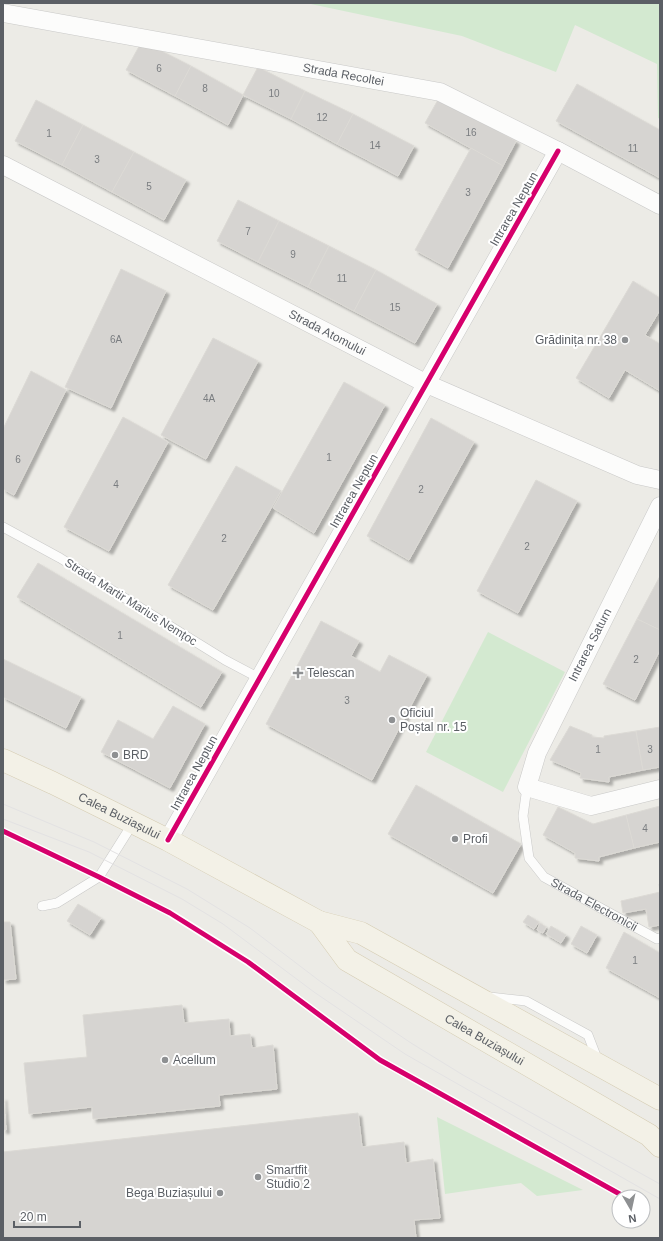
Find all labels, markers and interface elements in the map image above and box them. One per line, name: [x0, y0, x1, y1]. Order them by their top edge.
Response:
street label: Strada Recoltei: [302, 60, 385, 89]
house number: 6: [156, 63, 162, 74]
house number: 8: [202, 83, 208, 94]
house number: 10: [268, 88, 280, 99]
house number: 12: [316, 112, 328, 123]
house number: 16: [465, 127, 477, 138]
house number: 1: [46, 128, 52, 139]
house number: 14: [369, 140, 381, 151]
house number: 11: [628, 143, 639, 154]
house number: 3: [94, 154, 100, 165]
street label: Intrarea Neptun: [487, 169, 541, 249]
house number: 5: [146, 181, 152, 192]
house number: 3: [465, 187, 471, 198]
house number: 7: [245, 226, 251, 237]
house number: 9: [290, 249, 296, 260]
house number: 11: [337, 273, 348, 284]
house number: 15: [389, 302, 401, 313]
street label: Strada Atomului: [286, 307, 368, 358]
place label: Grădinița nr. 38: [535, 333, 617, 347]
house number: 6A: [110, 334, 122, 345]
marker: Grădinița nr. 38: [620, 335, 630, 345]
house number: 4A: [203, 393, 215, 404]
street label: Intrarea Neptun: [327, 451, 381, 531]
house number: 1: [326, 452, 332, 463]
house number: 6: [15, 454, 21, 465]
house number: 4: [113, 479, 119, 490]
house number: 2: [418, 484, 424, 495]
house number: 2: [221, 533, 227, 544]
house number: 2: [524, 541, 530, 552]
street label: Strada Martir Marius Nemțoc: [62, 555, 200, 649]
street label: Intrarea Saturn: [566, 606, 614, 684]
house number: 1: [117, 630, 123, 641]
house number: 2: [633, 654, 639, 665]
place label: Telescan: [307, 666, 354, 680]
marker: Telescan: [292, 667, 304, 679]
house number: 3: [344, 695, 350, 706]
place label: Oficiul Poștal nr. 15: [400, 706, 467, 734]
marker: Oficiul Poștal nr. 15: [387, 715, 397, 725]
street label: Intrarea Neptun: [168, 733, 220, 813]
house number: 1: [595, 744, 601, 755]
house number: 3: [647, 744, 653, 755]
place label: BRD: [123, 748, 149, 762]
marker: BRD: [110, 750, 120, 760]
street label: Calea Buziașului: [76, 790, 162, 842]
house number: 4: [642, 823, 648, 834]
place label: Profi: [463, 832, 488, 846]
marker: Profi: [450, 834, 460, 844]
street label: Strada Electronicii: [548, 875, 640, 934]
house number: 1: [632, 955, 638, 966]
street label: Calea Buziașului: [442, 1011, 527, 1068]
place label: Acellum: [173, 1053, 216, 1067]
marker: Acellum: [160, 1055, 170, 1065]
place label: Smartfit Studio 2: [266, 1163, 310, 1191]
marker: Smartfit Studio 2: [253, 1172, 263, 1182]
place label: Bega Buziașului: [126, 1186, 212, 1200]
marker: Bega Buziașului: [215, 1188, 225, 1198]
north arrow: [611, 1189, 651, 1229]
scale bar: [14, 1203, 80, 1229]
text: 20 m: [20, 1210, 47, 1224]
text: N: [628, 1212, 637, 1225]

